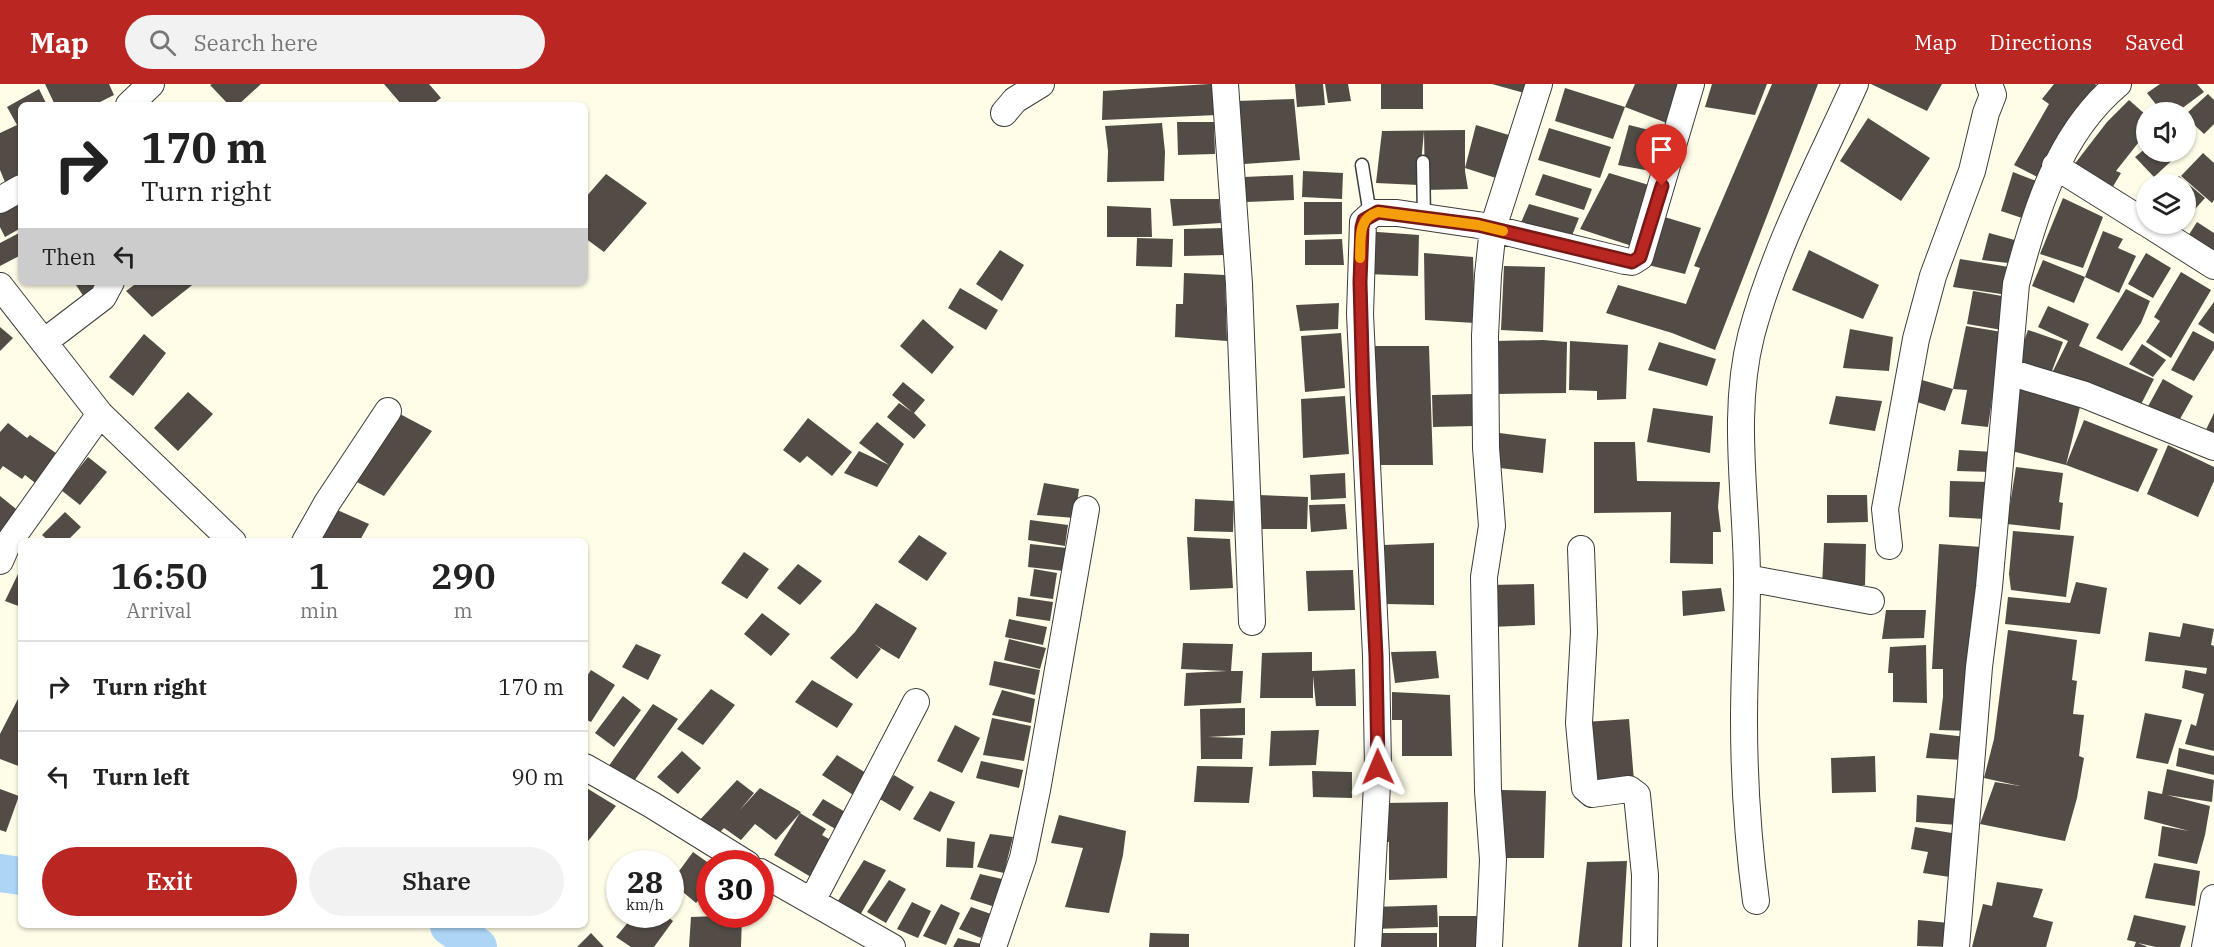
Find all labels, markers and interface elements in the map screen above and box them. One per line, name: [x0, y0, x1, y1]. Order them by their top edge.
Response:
search box: [125, 15, 545, 69]
text: Map: [30, 24, 89, 61]
icon: search: [146, 26, 179, 59]
text: Search here: [194, 28, 318, 57]
text: Map: [1914, 28, 1957, 56]
text: Directions: [1990, 28, 2092, 56]
text: Saved: [2125, 28, 2184, 56]
map controls: [2136, 102, 2196, 234]
button: sound: [2136, 102, 2196, 162]
text: 170 m: [141, 120, 267, 175]
pin: [1636, 124, 1687, 186]
icon: right: [42, 126, 120, 204]
icon: arrive: [1645, 133, 1678, 166]
text: Turn right: [141, 173, 272, 208]
button: layers: [2136, 174, 2196, 234]
icon: left: [108, 240, 141, 273]
text: Then: [42, 242, 96, 271]
text: 16:50: [110, 552, 208, 599]
text: 1: [308, 552, 330, 599]
text: 290: [431, 552, 496, 599]
text: Arrival: [126, 597, 192, 624]
text: min: [300, 597, 338, 624]
text: m: [454, 597, 473, 624]
icon: right: [42, 670, 75, 703]
text: Turn right: [93, 672, 207, 701]
text: 170 m: [498, 672, 564, 701]
position arrow: [1346, 735, 1410, 799]
icon: left: [42, 760, 75, 793]
text: Turn left: [93, 762, 189, 791]
text: 90 m: [512, 762, 564, 791]
button: Exit: [42, 847, 297, 916]
button: Share: [309, 847, 564, 916]
speed limit sign: 30: [696, 850, 774, 928]
text: 28: [627, 862, 663, 901]
text: km/h: [626, 895, 664, 914]

